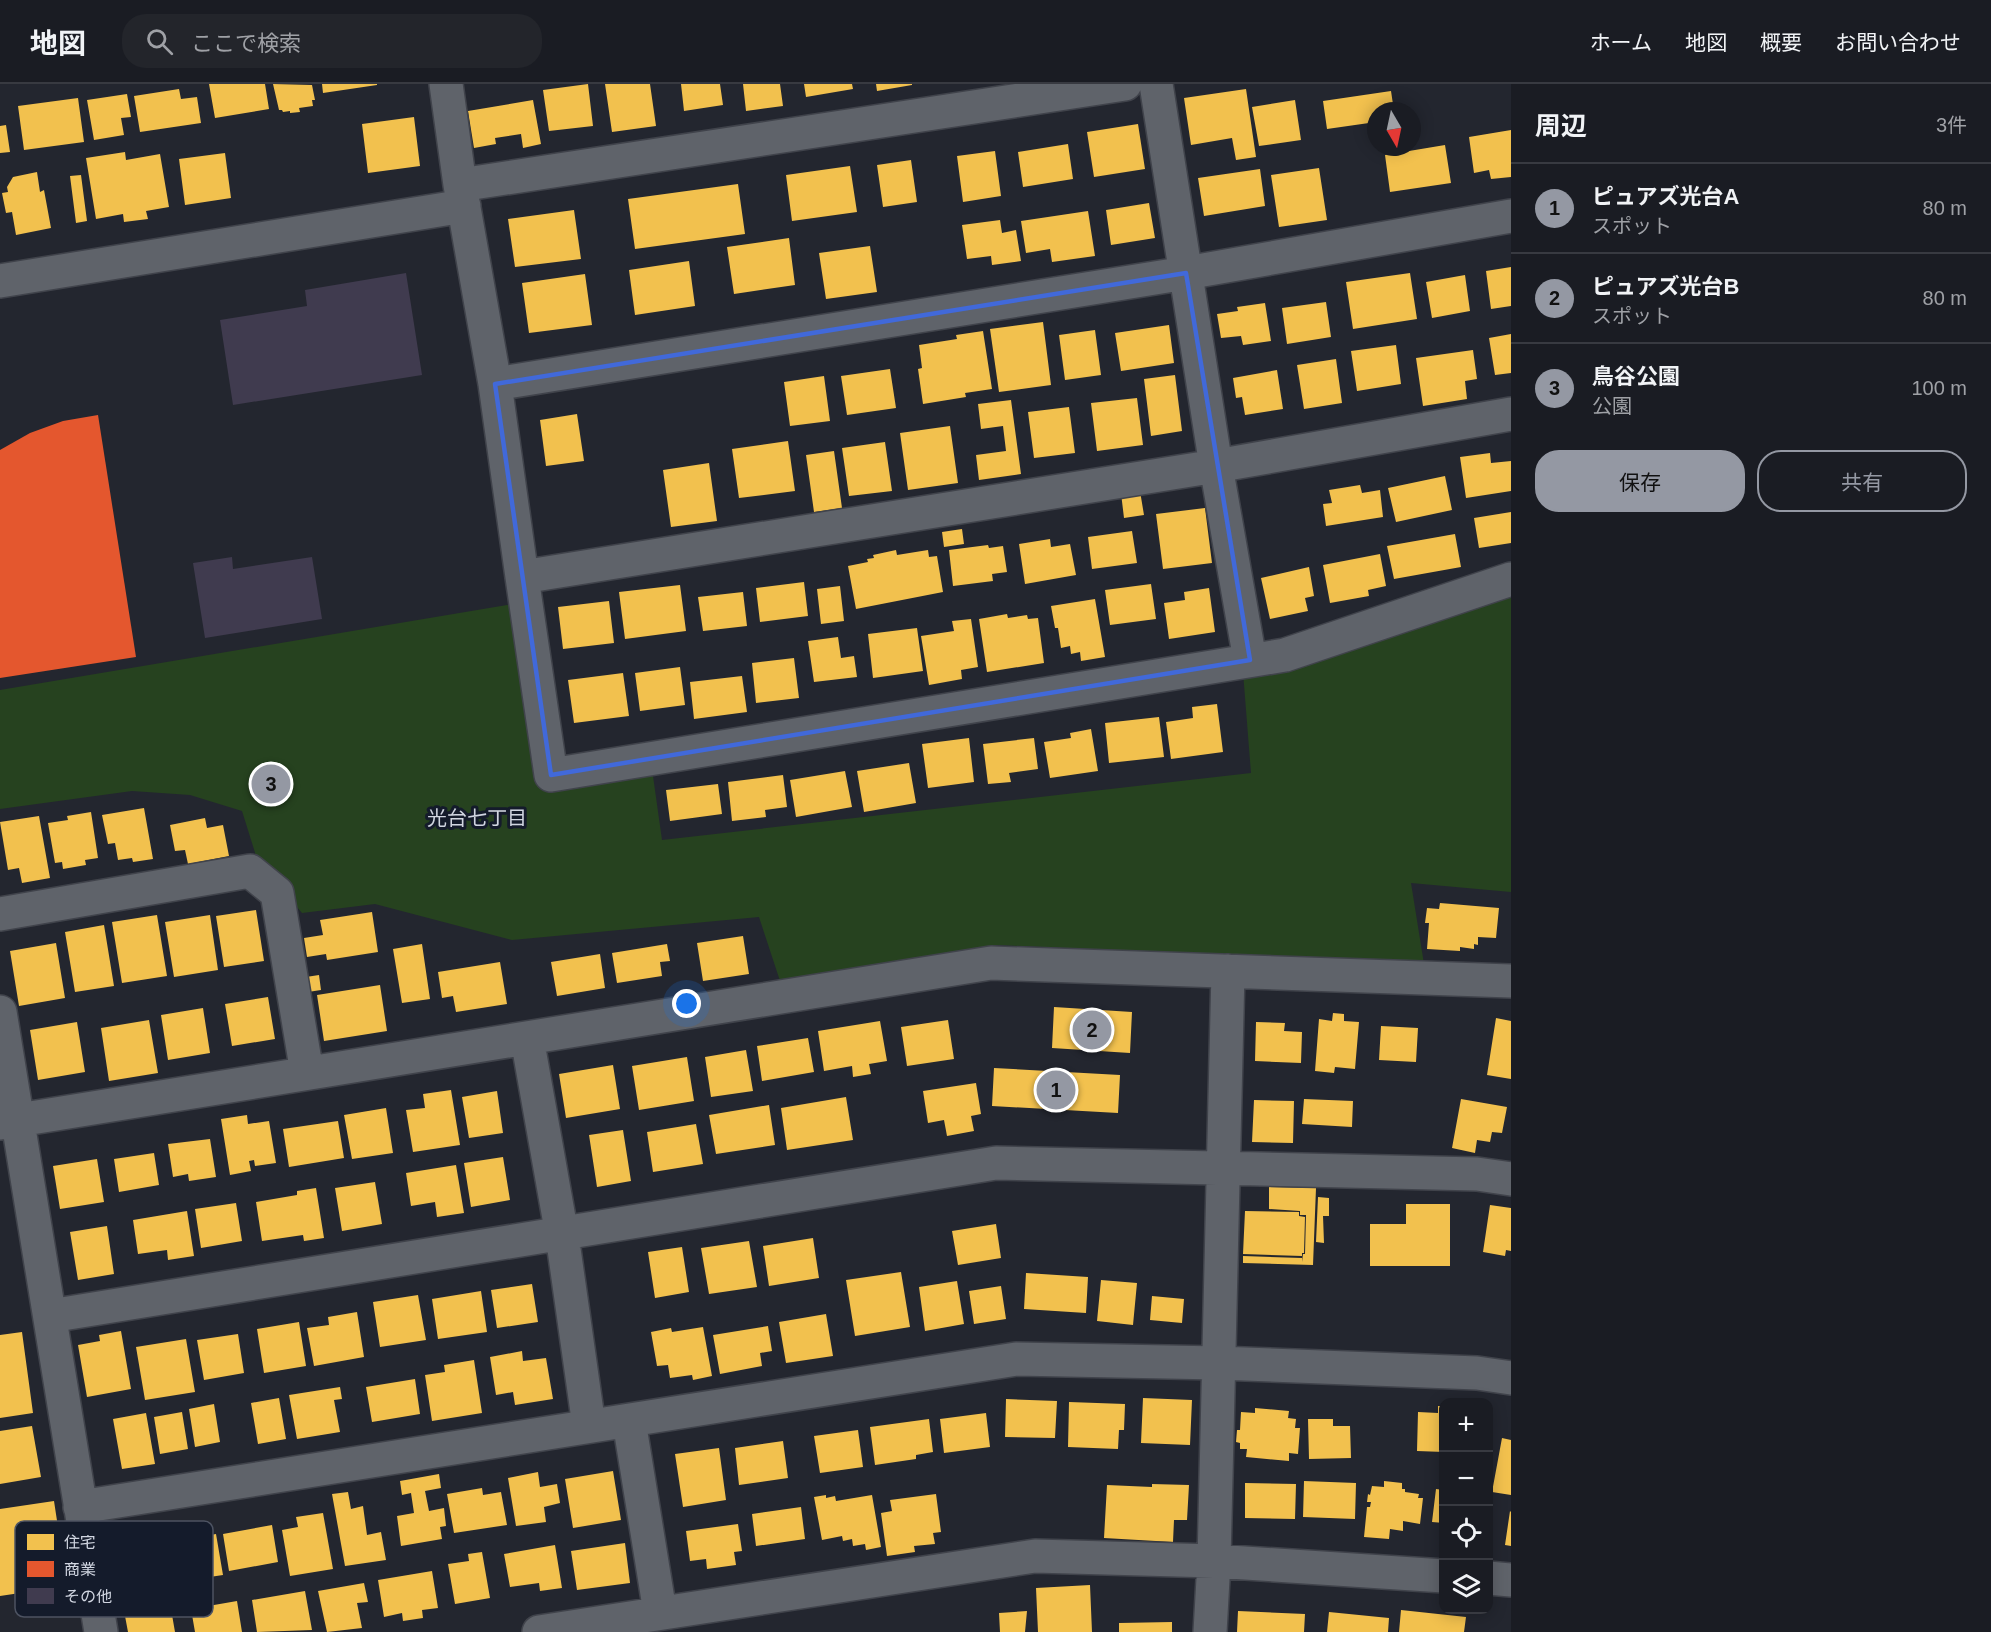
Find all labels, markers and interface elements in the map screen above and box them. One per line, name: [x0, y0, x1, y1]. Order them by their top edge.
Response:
search box: [122, 14, 542, 68]
icon: search: [143, 25, 176, 58]
text: 地図: [30, 28, 86, 59]
text: ここで検索: [191, 31, 301, 56]
text: ホーム: [1590, 31, 1652, 54]
text: 地図: [1685, 31, 1727, 54]
text: 概要: [1760, 31, 1802, 54]
text: お問い合わせ: [1835, 31, 1961, 54]
north arrow: [1367, 102, 1421, 156]
text: 周辺: [1535, 111, 1587, 141]
text: 3件: [1936, 114, 1967, 136]
text: ピュアズ光台A: [1592, 184, 1739, 209]
text: 1: [1549, 197, 1560, 219]
text: 80 m: [1923, 197, 1967, 219]
text: スポット: [1592, 215, 1672, 237]
text: ピュアズ光台B: [1592, 274, 1739, 299]
text: 2: [1549, 287, 1560, 309]
text: 80 m: [1923, 287, 1967, 309]
text: スポット: [1592, 305, 1672, 327]
text: 鳥谷公園: [1592, 364, 1680, 389]
text: 3: [1549, 377, 1560, 399]
text: 100 m: [1911, 377, 1967, 399]
text: 公園: [1592, 395, 1632, 417]
button: 保存: [1535, 450, 1745, 512]
button: 共有: [1757, 450, 1967, 512]
pin: 3: [252, 762, 290, 806]
district label: 光台七丁目: [427, 807, 527, 829]
your location: [672, 989, 701, 1018]
pin: 2: [1072, 1008, 1112, 1052]
pin: 1: [1036, 1068, 1076, 1112]
map controls: [1439, 1398, 1493, 1614]
button: +: [1439, 1398, 1493, 1452]
button: −: [1439, 1452, 1493, 1506]
button: locate: [1439, 1506, 1493, 1560]
legend: [15, 1521, 213, 1617]
text: 住宅: [64, 1534, 96, 1551]
button: layers: [1439, 1560, 1493, 1614]
text: 商業: [64, 1561, 96, 1578]
text: その他: [64, 1588, 112, 1605]

